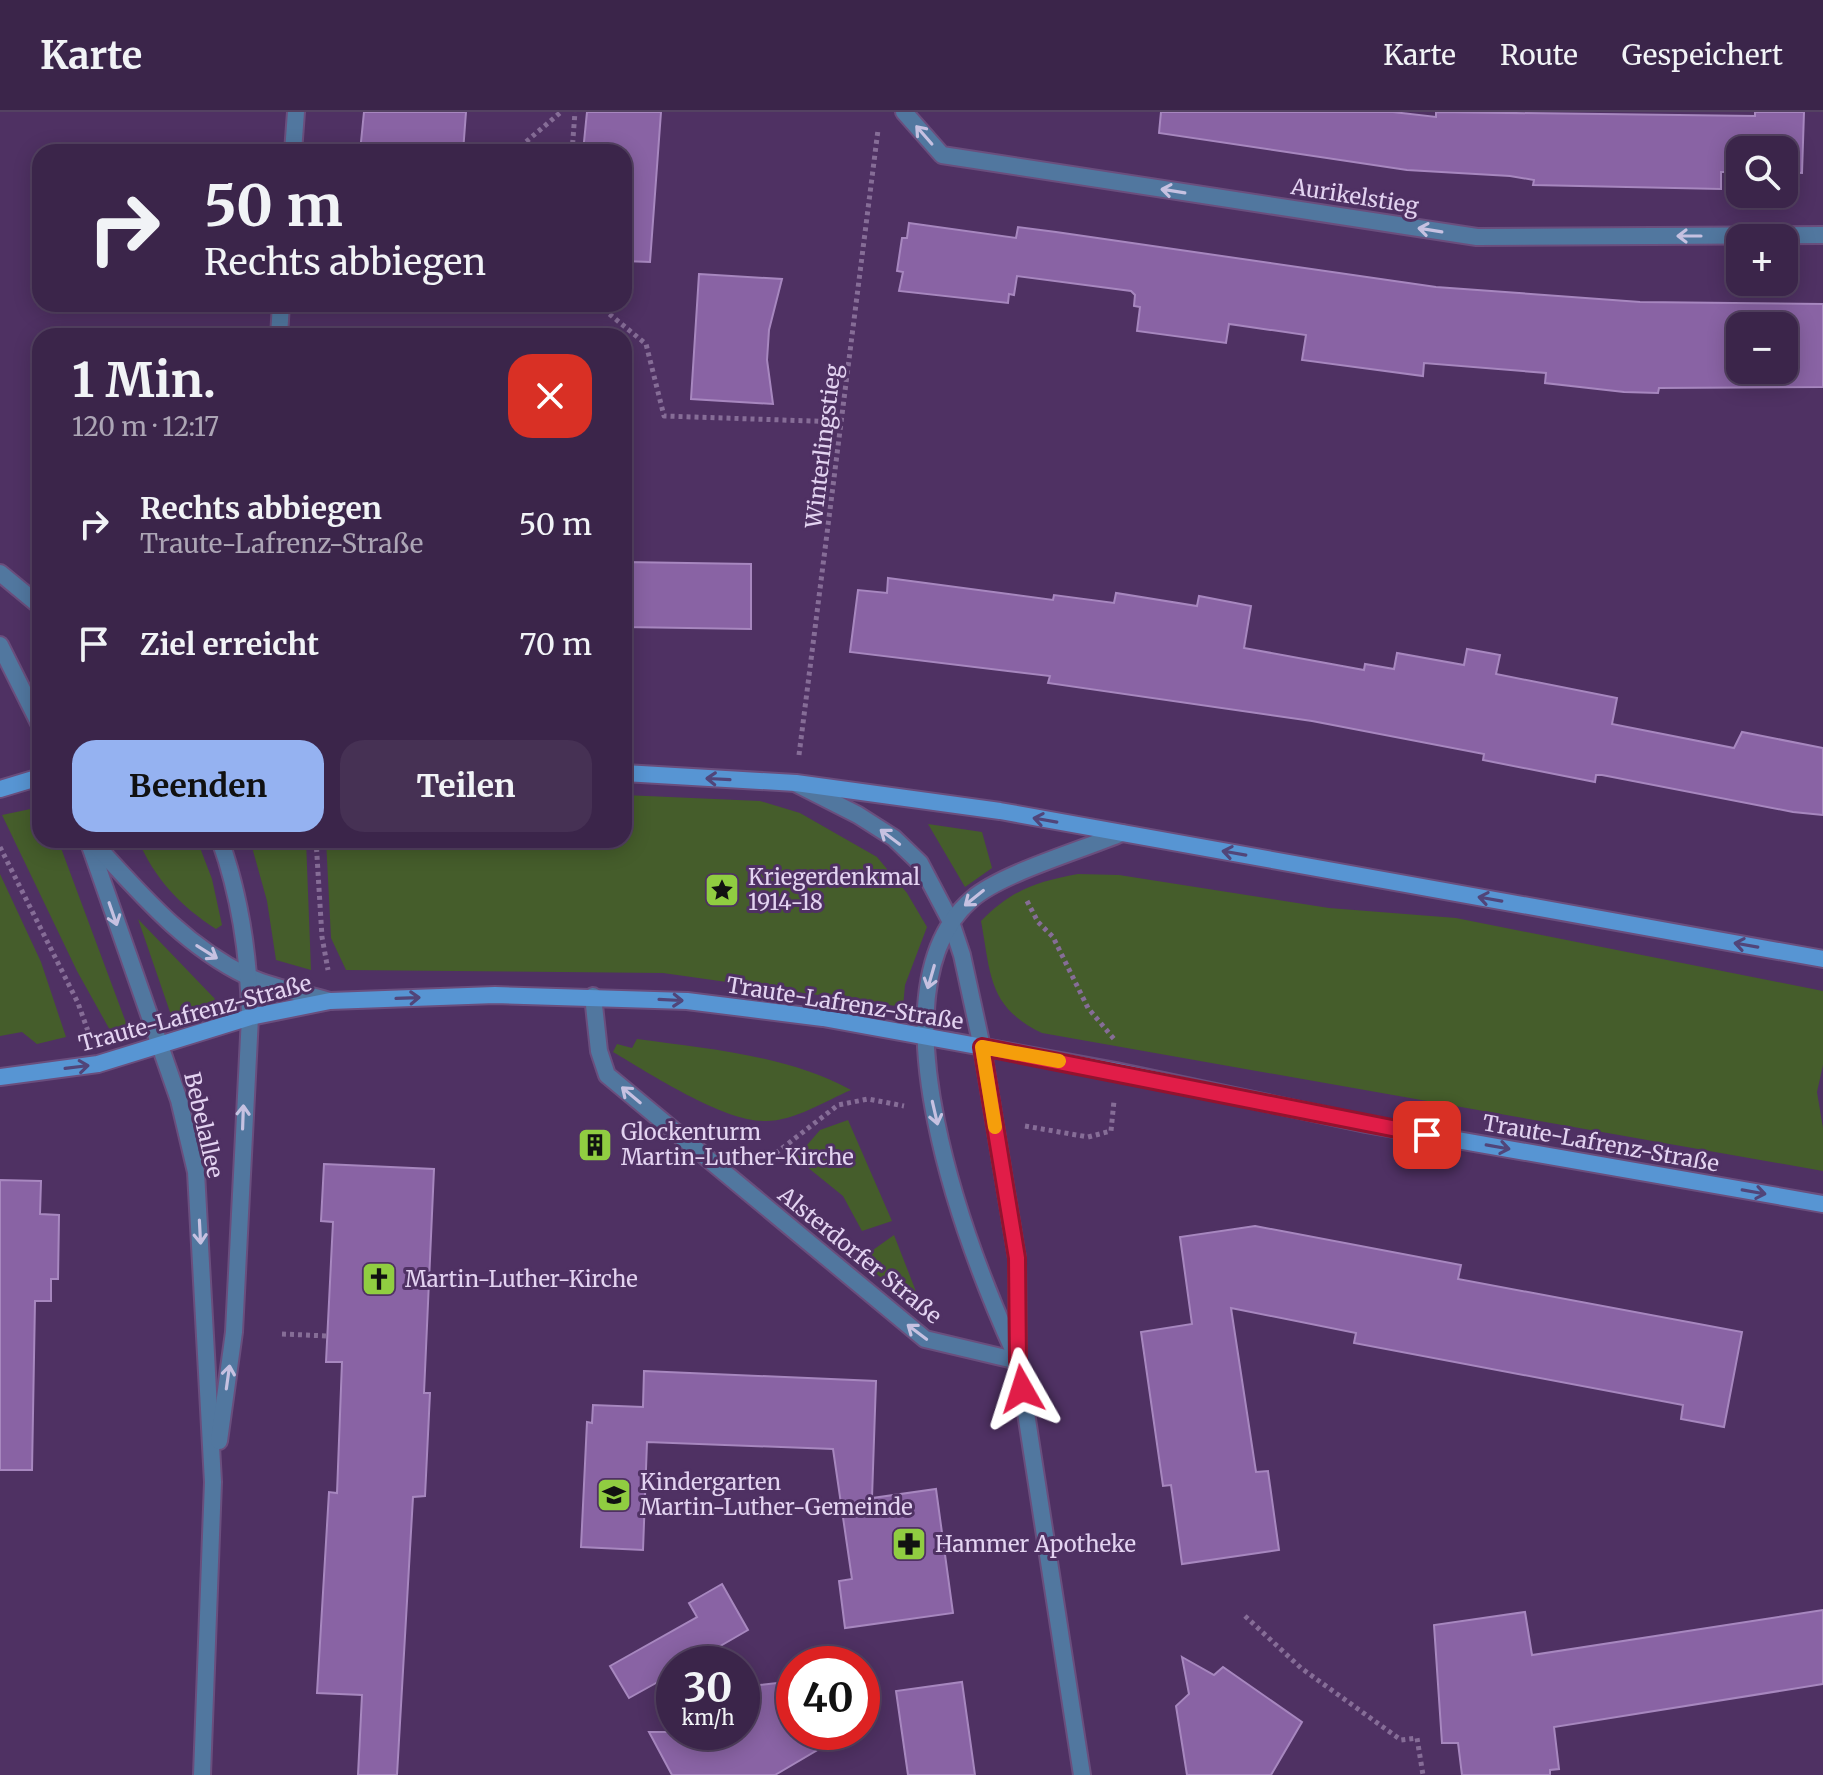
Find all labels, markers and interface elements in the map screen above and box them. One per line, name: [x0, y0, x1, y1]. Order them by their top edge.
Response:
text: Karte: [40, 32, 142, 79]
text: Karte: [1383, 37, 1456, 73]
text: Route: [1500, 37, 1578, 73]
text: Gespeichert: [1622, 37, 1783, 73]
one-way arrow: [916, 126, 934, 146]
map controls: [1726, 136, 1798, 384]
button: search: [1726, 136, 1798, 208]
text: 50 m: [204, 171, 343, 241]
street label: Aurikelstieg: [1288, 172, 1421, 220]
icon: right: [72, 176, 176, 280]
one-way arrow: [1160, 183, 1186, 198]
one-way arrow: [1417, 222, 1443, 237]
button: +: [1726, 224, 1798, 296]
one-way arrow: [1676, 228, 1703, 244]
text: Rechts abbiegen: [204, 240, 486, 285]
button: −: [1726, 312, 1798, 384]
text: 1 Min.: [72, 350, 216, 410]
button: close: [508, 354, 592, 438]
street label: Winterlingstieg: [799, 362, 847, 531]
text: 120 m · 12:17: [72, 410, 219, 443]
text: Rechts abbiegen: [140, 489, 382, 527]
icon: right: [72, 502, 116, 546]
text: 50 m: [519, 505, 592, 543]
text: Traute-Lafrenz-Straße: [140, 527, 423, 560]
icon: arrive: [72, 622, 116, 666]
text: Ziel erreicht: [140, 625, 319, 663]
text: 70 m: [519, 625, 592, 663]
button: Beenden: [72, 740, 324, 832]
button: Teilen: [340, 740, 592, 832]
one-way arrow: [705, 771, 732, 786]
one-way arrow: [1033, 811, 1059, 826]
one-way arrow: [880, 829, 901, 846]
one-way arrow: [1222, 845, 1248, 860]
place label: Kriegerdenkmal 1914-18: [748, 863, 920, 916]
place icon: Kriegerdenkmal 1914-18: [703, 871, 741, 909]
one-way arrow: [965, 889, 985, 907]
one-way arrow: [1478, 890, 1504, 905]
one-way arrow: [107, 901, 122, 926]
one-way arrow: [1734, 937, 1760, 952]
one-way arrow: [195, 945, 218, 961]
one-way arrow: [923, 964, 938, 990]
street label: Traute-Lafrenz-Straße: [76, 968, 314, 1058]
street label: Traute-Lafrenz-Straße: [724, 970, 966, 1036]
one-way arrow: [394, 990, 421, 1005]
one-way arrow: [657, 993, 684, 1008]
one-way arrow: [64, 1059, 89, 1074]
street label: Bebelallee: [178, 1069, 230, 1181]
one-way arrow: [620, 1086, 641, 1104]
one-way arrow: [928, 1100, 943, 1125]
pin: [1393, 1101, 1461, 1169]
one-way arrow: [236, 1104, 251, 1131]
street label: Traute-Lafrenz-Straße: [1481, 1108, 1721, 1178]
icon: arrive: [1405, 1113, 1449, 1157]
place label: Glockenturm Martin-Luther-Kirche: [621, 1118, 854, 1171]
building icon: Glockenturm Martin-Luther-Kirche: [576, 1126, 614, 1164]
one-way arrow: [1485, 1141, 1510, 1156]
street label: Alsterdorfer Straße: [772, 1180, 947, 1330]
one-way arrow: [1741, 1186, 1766, 1201]
one-way arrow: [192, 1218, 207, 1245]
church icon: Martin-Luther-Kirche: [360, 1260, 398, 1298]
place label: Martin-Luther-Kirche: [405, 1265, 638, 1293]
one-way arrow: [907, 1323, 928, 1340]
position arrow: [980, 1347, 1064, 1431]
one-way arrow: [221, 1364, 236, 1390]
place label: Kindergarten Martin-Luther-Gemeinde: [640, 1468, 913, 1521]
school or university icon: Kindergarten Martin-Luther-Gemeinde: [595, 1476, 633, 1514]
pharmacy icon: Hammer Apotheke: [890, 1525, 928, 1563]
place label: Hammer Apotheke: [935, 1530, 1136, 1558]
speed limit sign: 40: [776, 1646, 880, 1750]
text: 30: [684, 1663, 732, 1713]
text: km/h: [682, 1705, 734, 1730]

